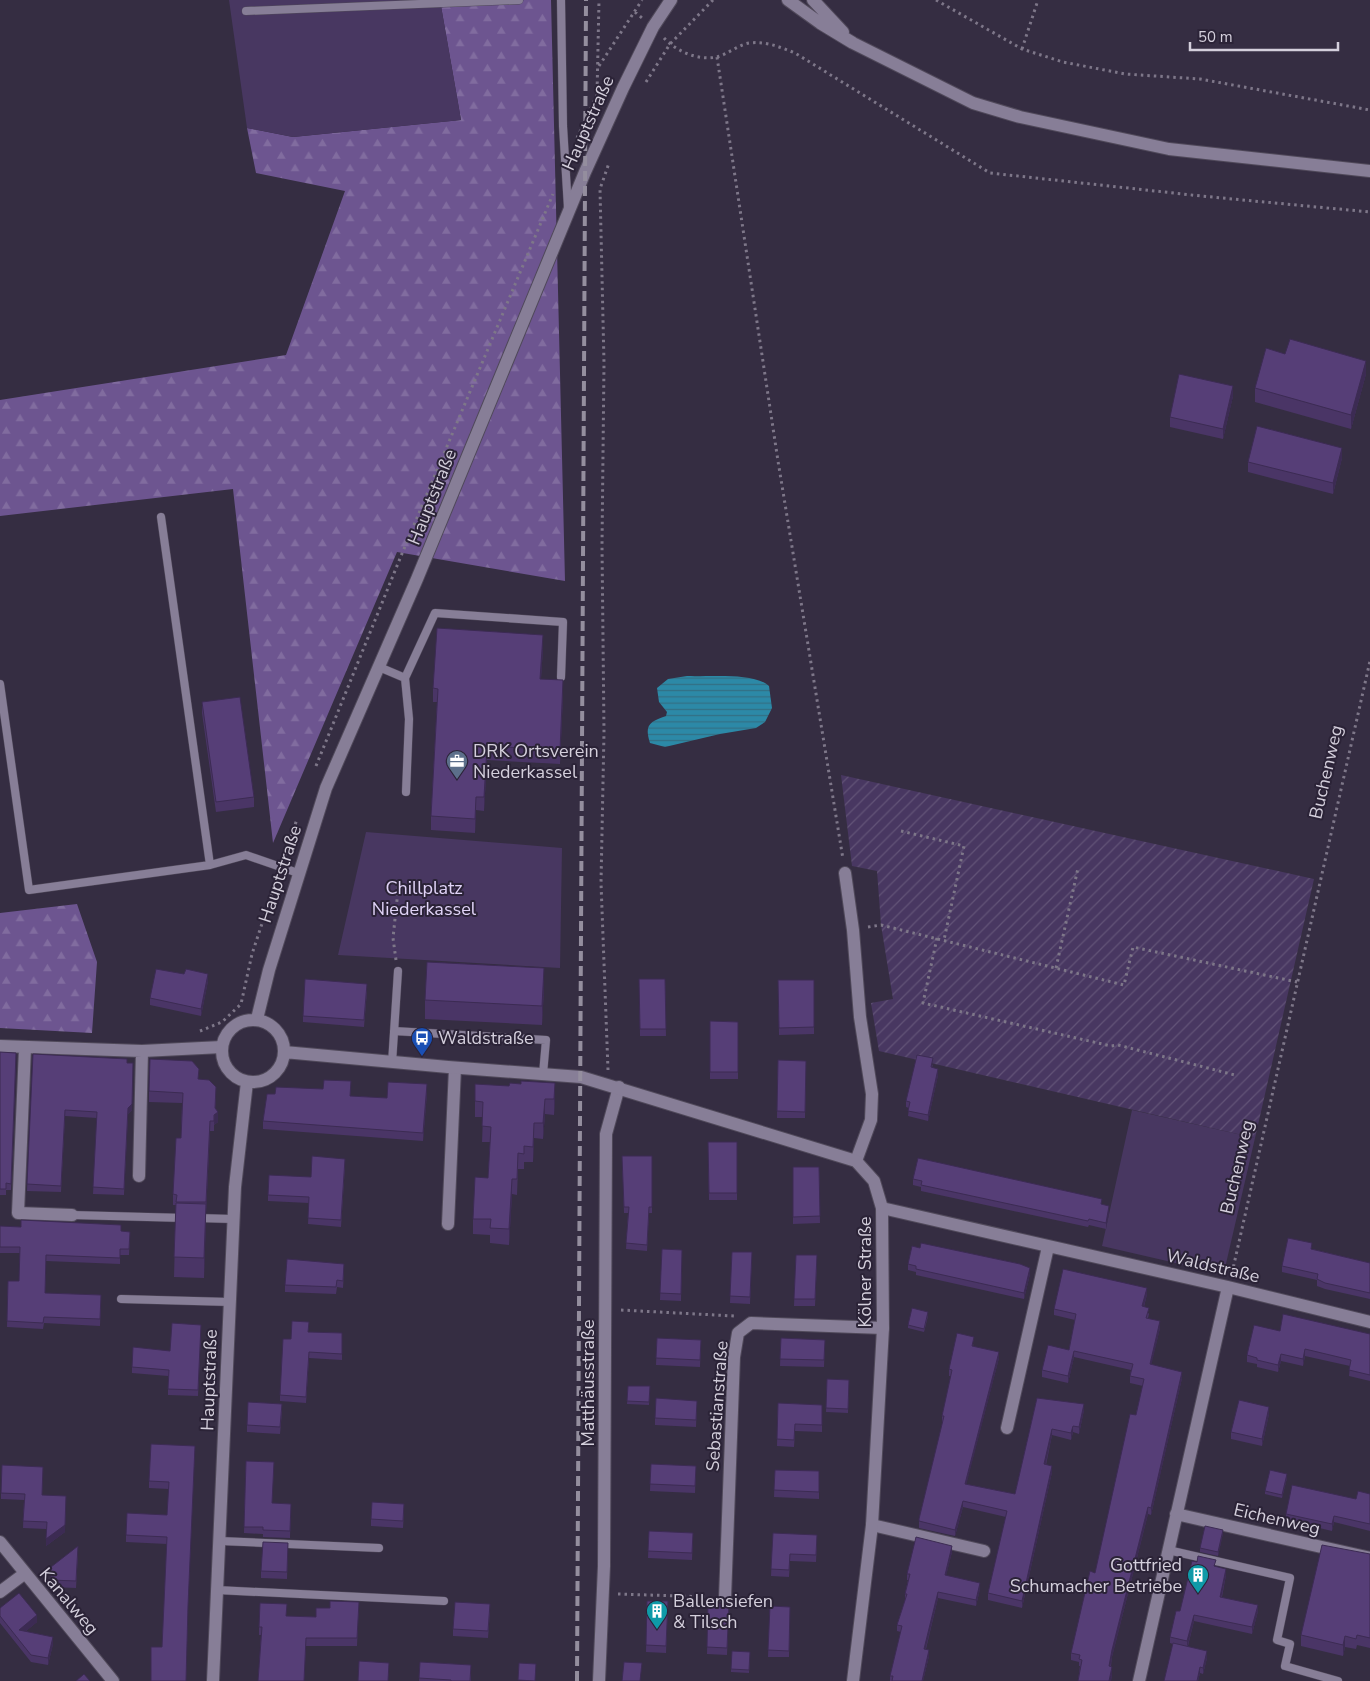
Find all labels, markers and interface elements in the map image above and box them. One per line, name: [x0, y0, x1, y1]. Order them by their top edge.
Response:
scale bar: [1190, 20, 1338, 52]
text: 50 m: [1198, 27, 1233, 47]
street label: Hauptstraße: [556, 72, 620, 174]
street label: Hauptstraße: [402, 445, 462, 549]
street label: Buchenweg: [1304, 723, 1348, 821]
place label: DRK Ortsverein Niederkassel: [473, 739, 599, 784]
office icon: DRK Ortsverein Niederkassel: [445, 749, 469, 780]
street label: Hauptstraße: [253, 822, 307, 926]
park label: Chillplatz Niederkassel: [372, 876, 477, 921]
bus stop icon: Waldstraße: [410, 1026, 434, 1057]
place label: Waldstraße: [438, 1026, 533, 1050]
street label: Buchenweg: [1215, 1118, 1259, 1216]
street label: Kölner Straße: [853, 1216, 877, 1328]
street label: Waldstraße: [1164, 1244, 1262, 1288]
street label: Matthäusstraße: [576, 1319, 600, 1447]
street label: Hauptstraße: [195, 1329, 223, 1431]
street label: Sebastianstraße: [700, 1340, 734, 1472]
street label: Eichenweg: [1231, 1497, 1323, 1541]
place label: Gottfried Schumacher Betriebe: [1010, 1553, 1182, 1598]
street label: Kanalweg: [34, 1562, 104, 1640]
building icon: Gottfried Schumacher Betriebe: [1186, 1563, 1210, 1594]
place label: Ballensiefen & Tilsch: [673, 1589, 773, 1634]
building icon: Ballensiefen & Tilsch: [645, 1599, 669, 1630]

